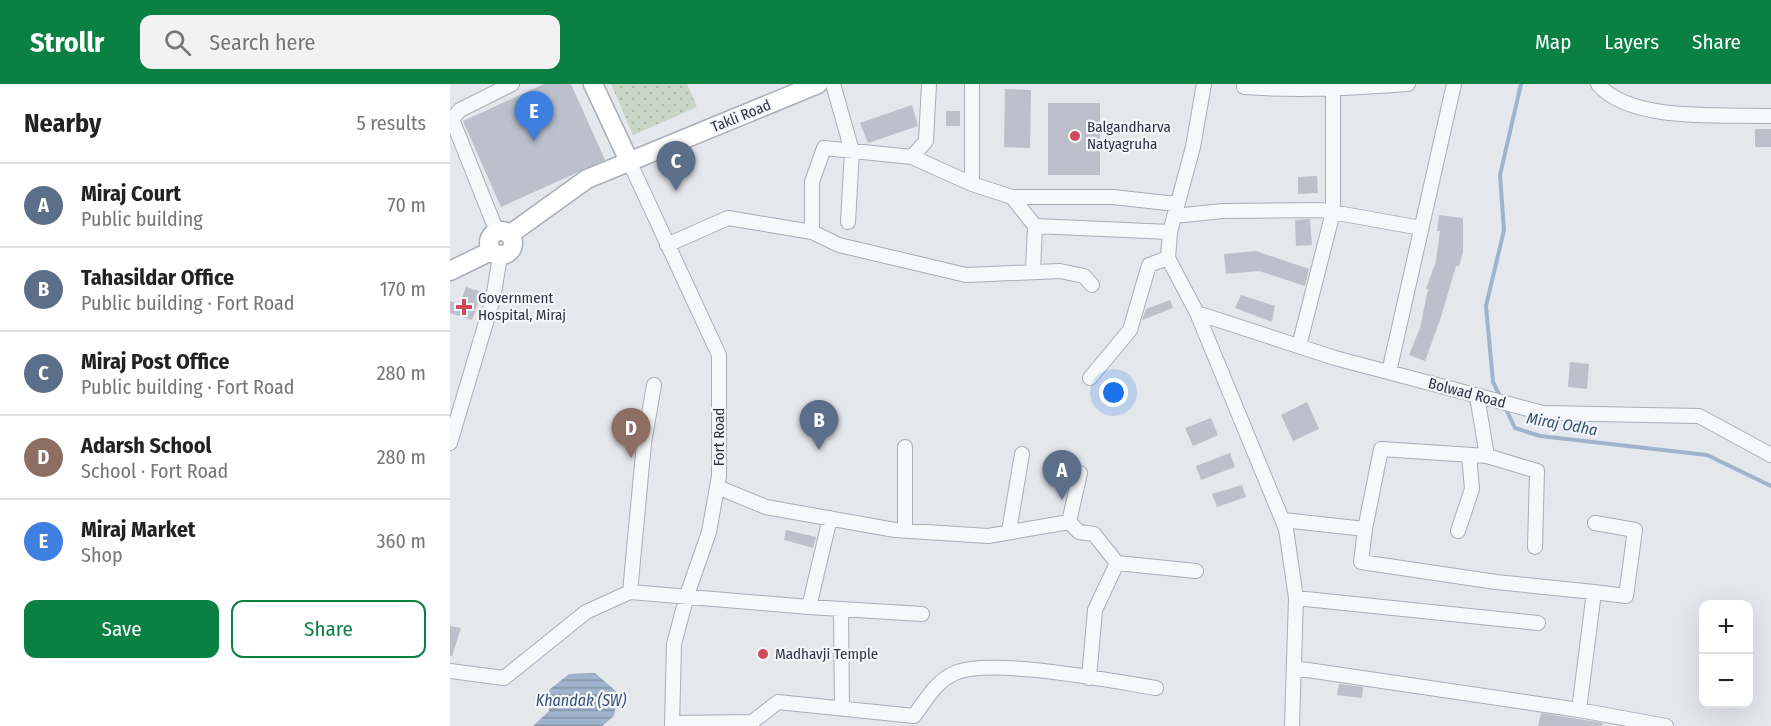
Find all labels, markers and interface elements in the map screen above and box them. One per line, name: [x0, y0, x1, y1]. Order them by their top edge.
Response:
search box: [140, 15, 560, 69]
text: Strollr: [30, 26, 104, 59]
icon: search: [161, 26, 194, 59]
text: Search here: [209, 29, 315, 56]
text: Map: [1535, 29, 1571, 55]
text: Layers: [1604, 29, 1659, 55]
text: Share: [1692, 29, 1741, 55]
pin: E: [514, 92, 554, 141]
street label: Takli Road: [708, 96, 774, 136]
text: Nearby: [24, 108, 101, 139]
text: 5 results: [356, 111, 426, 135]
place label: Balgandharva Natyagruha: [1087, 118, 1171, 153]
marker: Balgandharva Natyagruha: [1068, 129, 1082, 143]
pin: C: [656, 141, 696, 191]
text: Miraj Court: [81, 180, 181, 207]
text: A: [38, 193, 49, 217]
text: 70 m: [388, 193, 426, 217]
text: Public building: [81, 207, 203, 231]
text: Tahasildar Office: [81, 264, 234, 291]
text: B: [38, 277, 49, 301]
text: 170 m: [380, 277, 426, 301]
place label: Government Hospital, Miraj: [478, 289, 566, 324]
text: Public building · Fort Road: [81, 291, 295, 315]
marker: Government Hospital, Miraj: [455, 298, 473, 316]
text: Miraj Post Office: [81, 348, 229, 375]
text: C: [38, 361, 49, 385]
text: 280 m: [377, 361, 426, 385]
street label: Bolwad Road: [1426, 374, 1508, 412]
text: Public building · Fort Road: [81, 375, 295, 399]
your location: [1099, 378, 1128, 407]
pin: B: [800, 400, 838, 450]
pin: D: [612, 408, 651, 458]
street label: Fort Road: [710, 408, 728, 466]
water label: Miraj Odha: [1525, 408, 1599, 440]
text: Adarsh School: [81, 432, 211, 459]
text: D: [38, 445, 49, 469]
text: 280 m: [377, 445, 426, 469]
pin: A: [1042, 450, 1082, 500]
text: School · Fort Road: [81, 459, 228, 483]
text: Miraj Market: [81, 516, 196, 543]
text: E: [39, 529, 48, 553]
text: 360 m: [377, 529, 426, 553]
text: Shop: [81, 543, 123, 567]
button: Save: [24, 600, 219, 658]
button: Share: [231, 600, 426, 658]
map controls: [1699, 600, 1753, 708]
button: +: [1699, 600, 1753, 654]
place label: Madhavji Temple: [775, 645, 878, 663]
marker: Madhavji Temple: [756, 647, 770, 661]
button: −: [1699, 654, 1753, 708]
water label: Khandak (SW): [536, 691, 627, 710]

